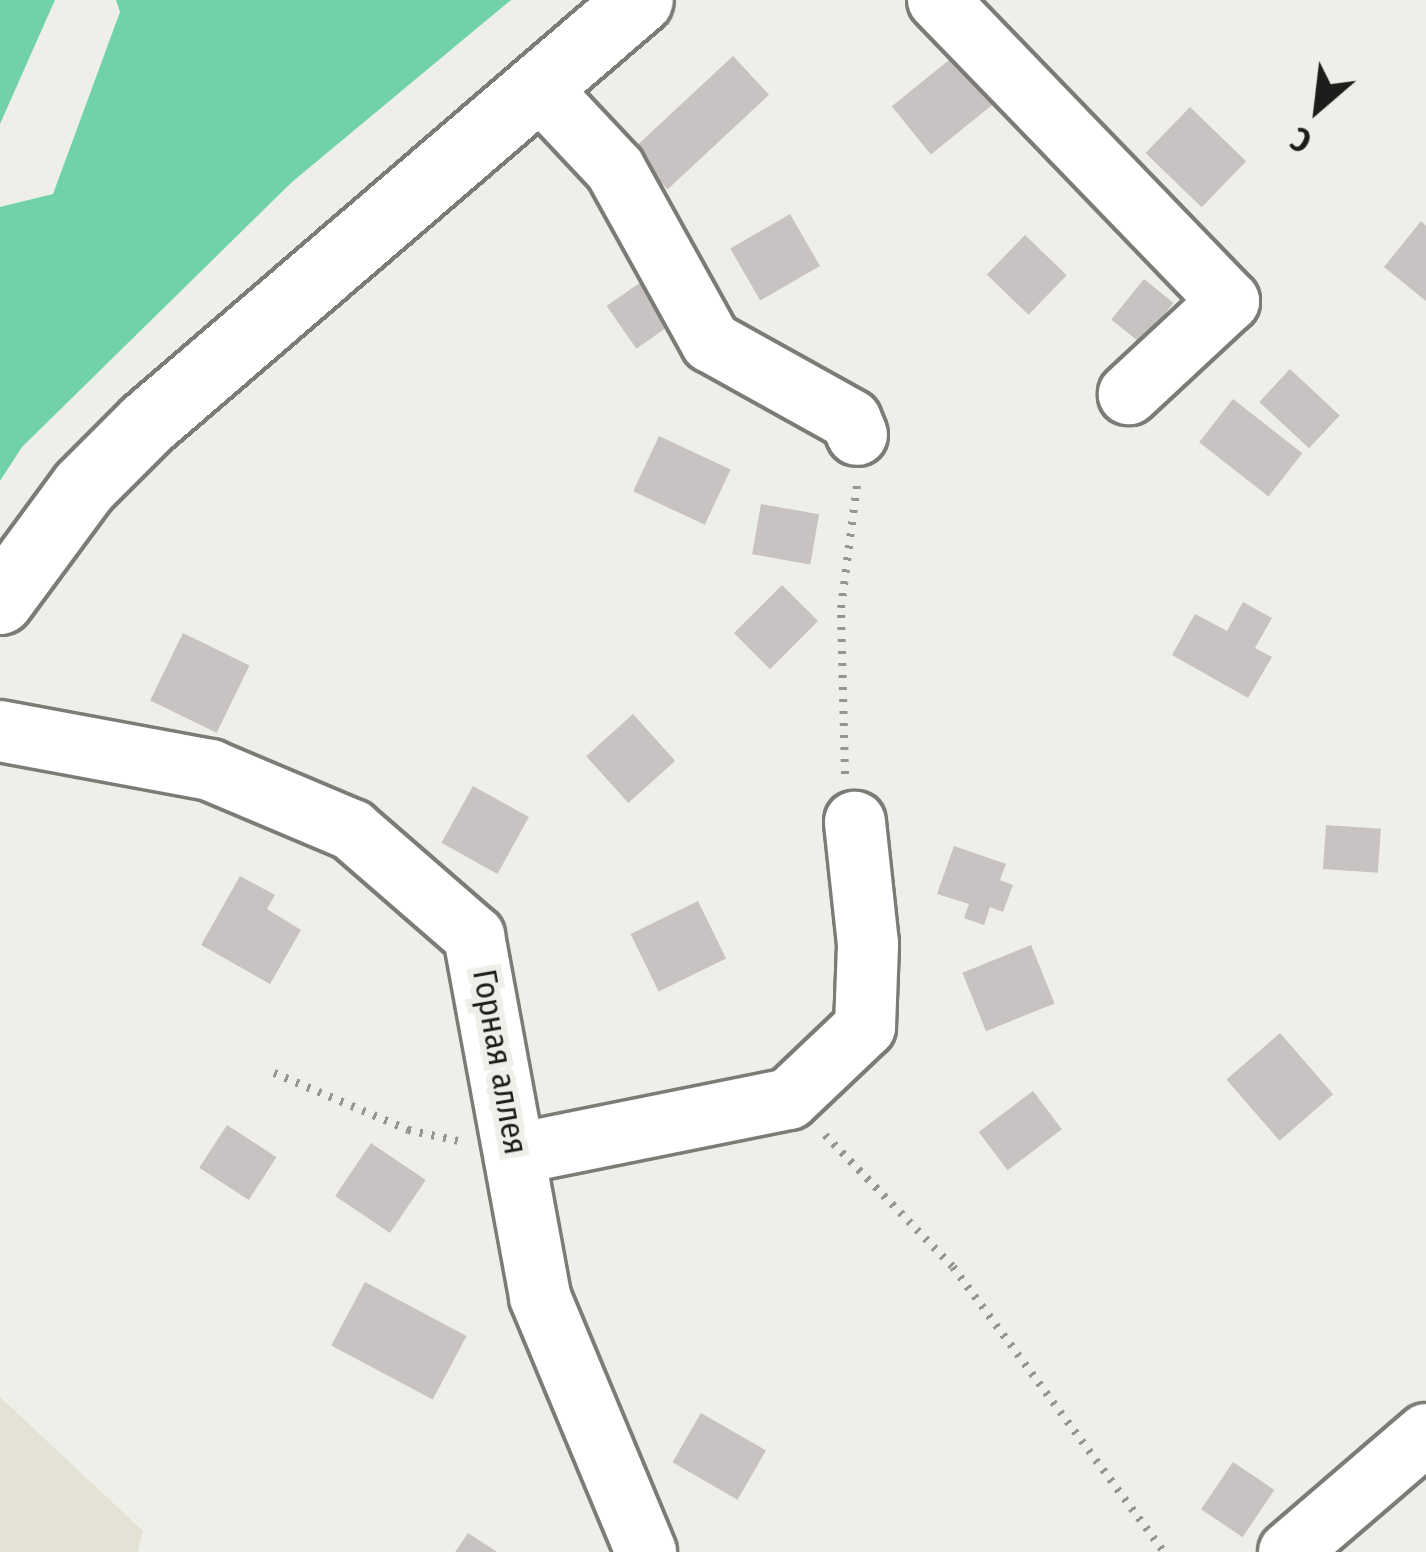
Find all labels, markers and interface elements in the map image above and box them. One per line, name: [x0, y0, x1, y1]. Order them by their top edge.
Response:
north arrow: [1258, 48, 1378, 168]
text: С: [1284, 118, 1318, 162]
street label: Горная аллея: [463, 966, 535, 1158]

